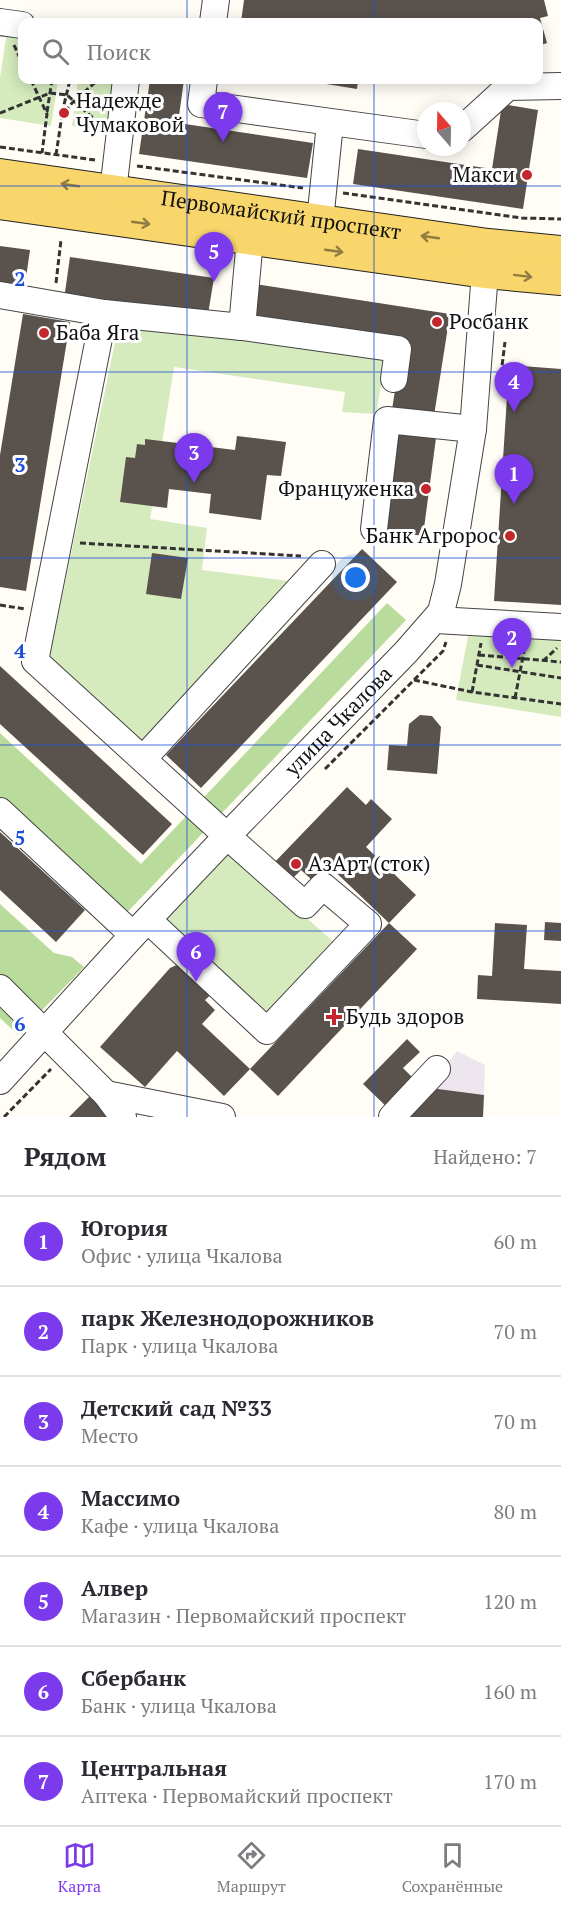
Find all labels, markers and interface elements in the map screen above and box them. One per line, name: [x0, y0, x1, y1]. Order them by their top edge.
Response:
search box: [18, 18, 543, 84]
icon: search: [39, 35, 72, 68]
text: Поиск: [87, 37, 151, 66]
place label: Надежде Чумаковой: [76, 86, 184, 138]
pin: 7: [204, 92, 242, 142]
north arrow: [417, 102, 471, 156]
marker: Надежде Чумаковой: [57, 106, 71, 120]
place label: Макси: [452, 160, 515, 188]
marker: Макси: [520, 168, 534, 182]
one-way arrow: [61, 179, 81, 190]
street label: Первомайский проспект: [159, 183, 403, 245]
one-way arrow: [131, 218, 150, 229]
one-way arrow: [420, 231, 440, 242]
pin: 5: [194, 232, 234, 282]
one-way arrow: [324, 245, 344, 256]
text: 2: [14, 265, 26, 292]
one-way arrow: [512, 271, 532, 282]
place label: Росбанк: [449, 307, 529, 335]
marker: Росбанк: [430, 315, 444, 329]
place label: Баба Яга: [56, 318, 140, 346]
marker: Баба Яга: [37, 326, 51, 340]
pin: 4: [494, 362, 534, 412]
pin: 3: [174, 434, 214, 483]
text: 3: [14, 451, 26, 478]
pin: 1: [494, 454, 534, 504]
place label: Француженка: [278, 474, 414, 502]
marker: Француженка: [419, 482, 433, 496]
place label: Банк Агророс: [366, 521, 498, 549]
marker: Банк Агророс: [503, 529, 517, 543]
your location: [341, 563, 370, 592]
pin: 2: [492, 618, 532, 668]
text: 4: [14, 637, 26, 664]
street label: улица Чкалова: [277, 659, 398, 782]
text: 5: [14, 824, 26, 851]
place label: АзАрт (сток): [308, 849, 430, 877]
marker: АзАрт (сток): [289, 857, 303, 871]
pin: 6: [176, 932, 216, 982]
place label: Будь здоров: [346, 1002, 464, 1030]
text: 6: [14, 1010, 26, 1037]
marker: Будь здоров: [327, 1010, 341, 1024]
text: Рядом: [24, 1139, 107, 1173]
text: Найдено: 7: [433, 1143, 537, 1170]
text: Югория: [81, 1213, 168, 1242]
text: 1: [38, 1228, 49, 1255]
text: 60 m: [494, 1228, 537, 1255]
text: Офис · улица Чкалова: [81, 1242, 283, 1269]
text: парк Железнодорожников: [81, 1303, 374, 1332]
text: 2: [38, 1318, 49, 1345]
text: 70 m: [494, 1318, 537, 1345]
text: Парк · улица Чкалова: [81, 1332, 278, 1359]
text: Детский сад №33: [81, 1393, 272, 1422]
text: 3: [38, 1408, 49, 1435]
text: 70 m: [494, 1408, 537, 1435]
text: Место: [81, 1422, 138, 1449]
text: Массимо: [81, 1483, 180, 1512]
text: 4: [38, 1498, 49, 1525]
text: 80 m: [494, 1498, 537, 1525]
text: Кафе · улица Чкалова: [81, 1512, 279, 1539]
text: Алвер: [81, 1573, 148, 1602]
text: 5: [38, 1588, 49, 1615]
text: 120 m: [483, 1588, 537, 1615]
text: Магазин · Первомайский проспект: [81, 1602, 406, 1629]
text: Сбербанк: [81, 1663, 186, 1692]
text: 6: [38, 1678, 49, 1705]
text: 160 m: [483, 1678, 537, 1705]
text: Банк · улица Чкалова: [81, 1692, 277, 1719]
text: Центральная: [81, 1753, 227, 1782]
text: 7: [38, 1768, 49, 1795]
text: 170 m: [483, 1768, 537, 1795]
text: Аптека · Первомайский проспект: [81, 1782, 393, 1809]
tab: Карта: [58, 1839, 101, 1897]
tab: Маршрут: [217, 1839, 286, 1897]
tab: Сохранённые: [402, 1839, 503, 1897]

